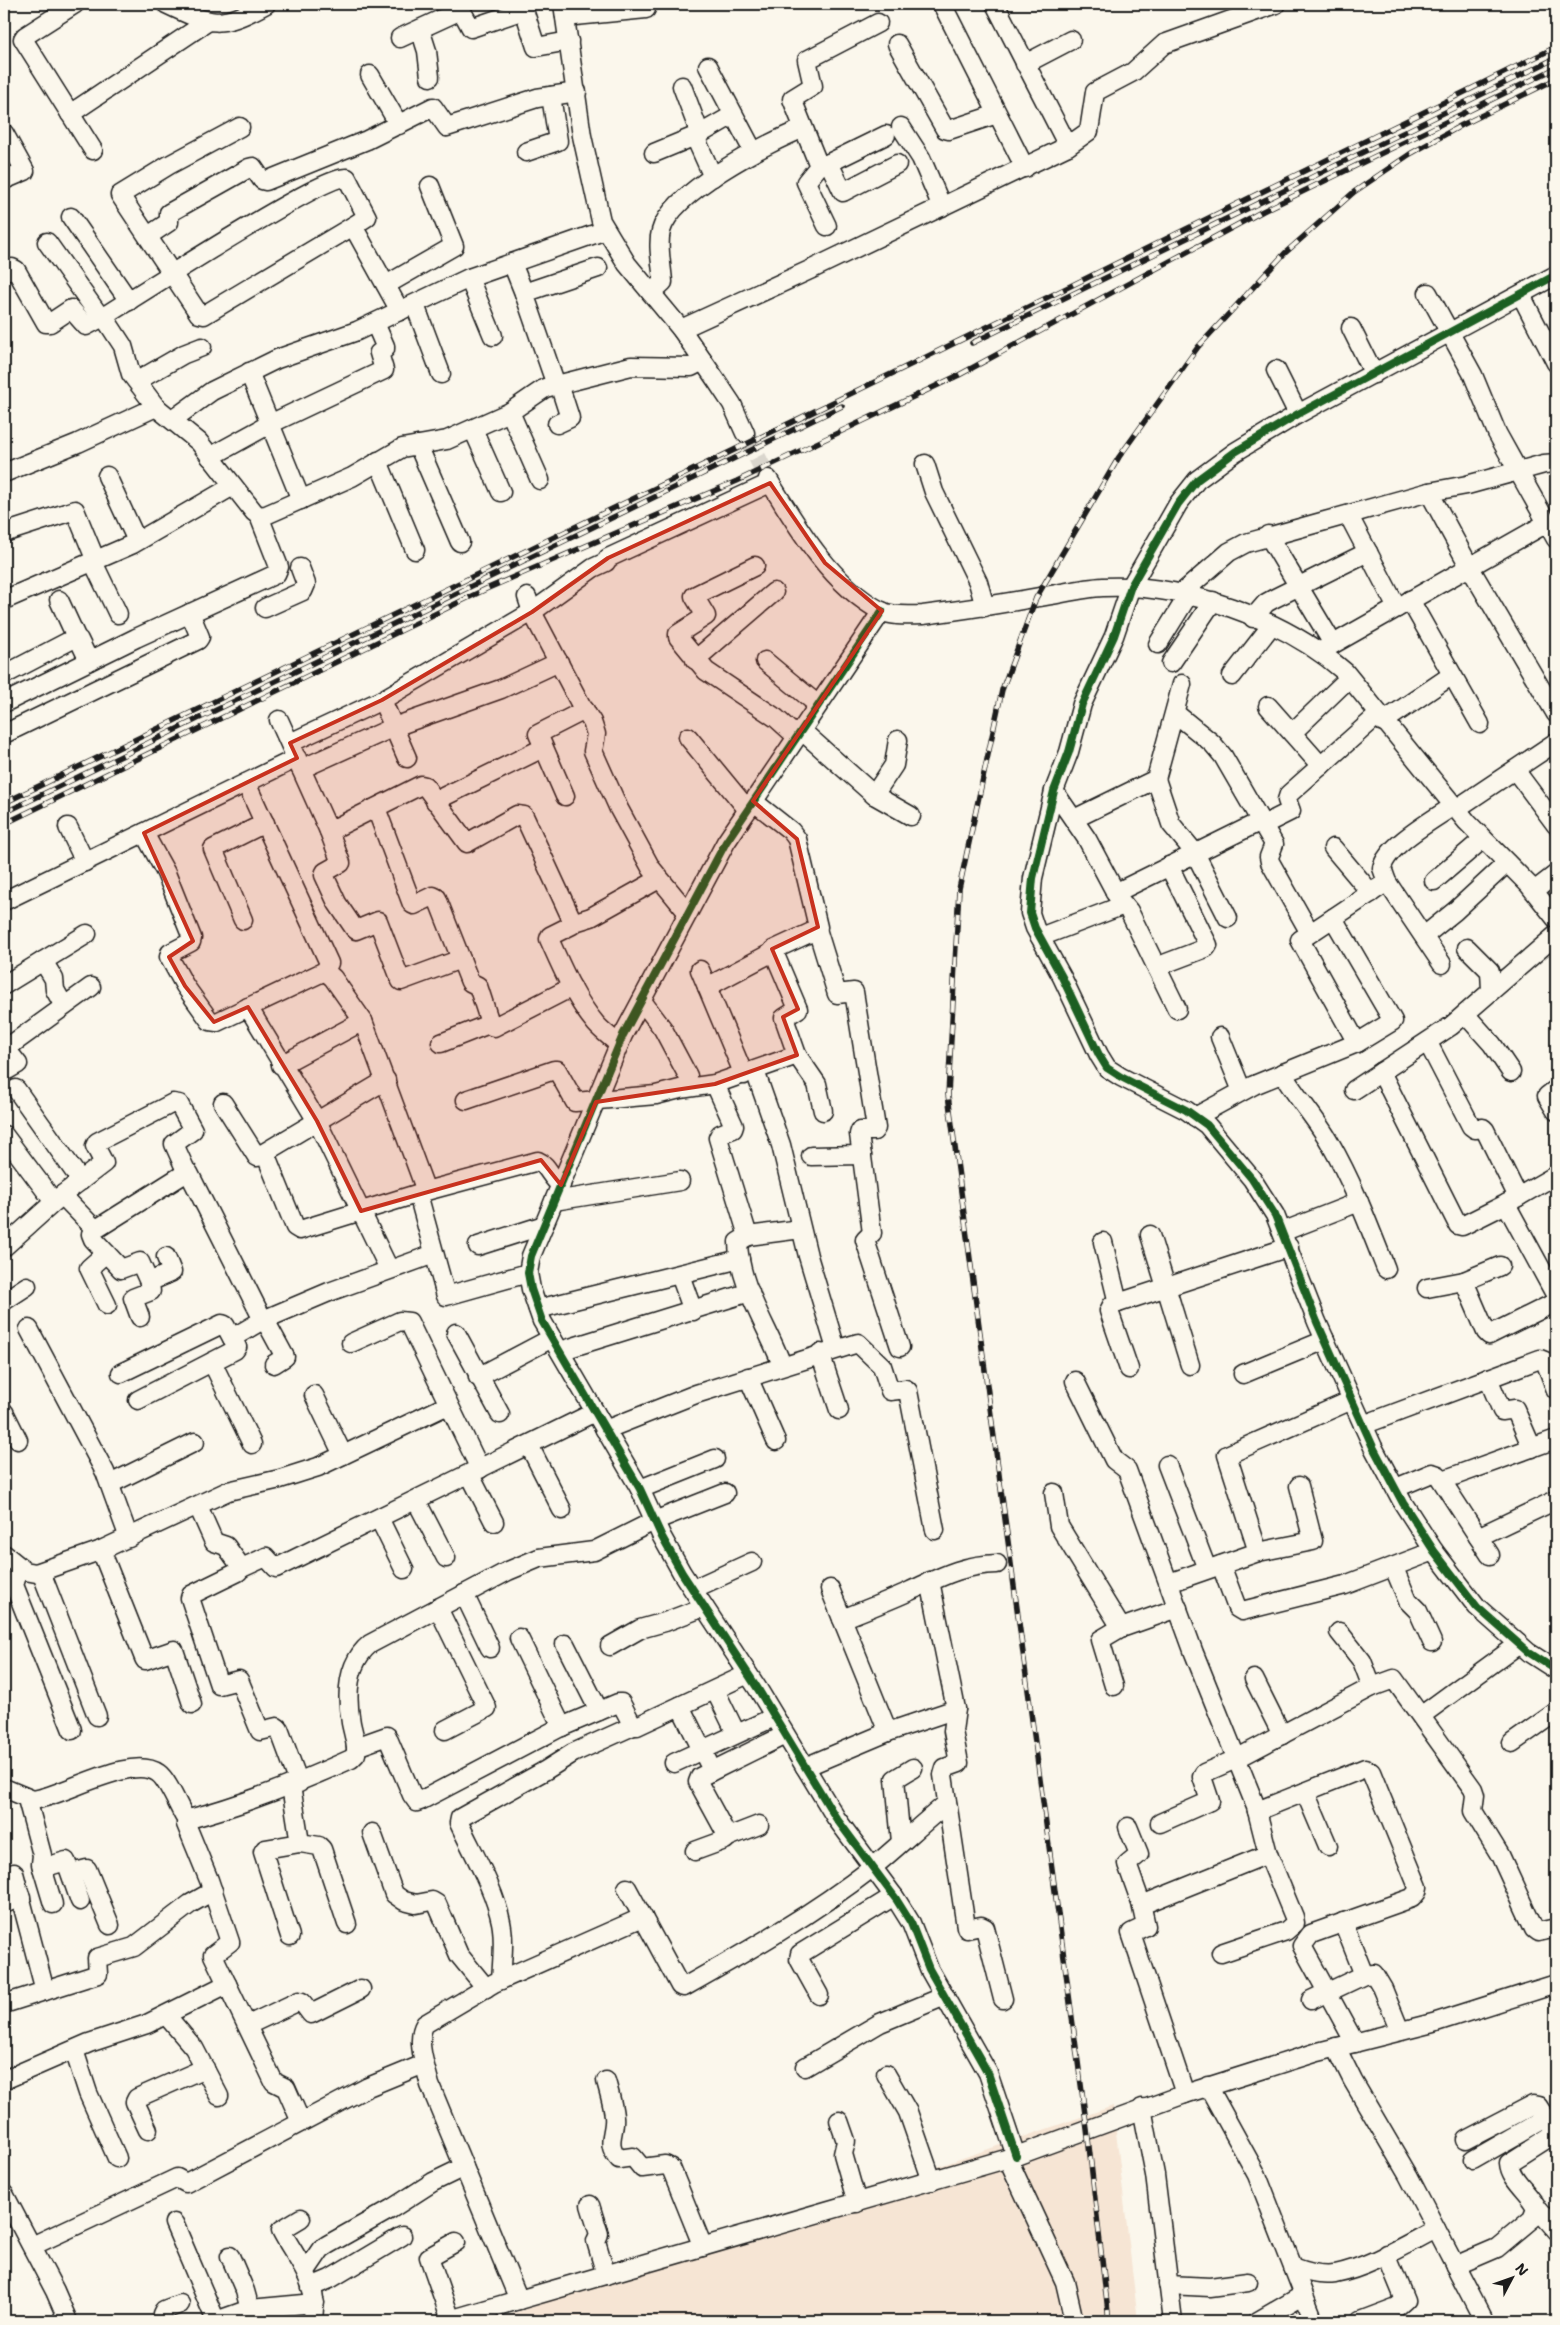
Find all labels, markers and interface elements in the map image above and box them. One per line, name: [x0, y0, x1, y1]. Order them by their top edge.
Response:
north arrow: [1488, 2252, 1538, 2302]
text: N: [1511, 2259, 1532, 2280]

